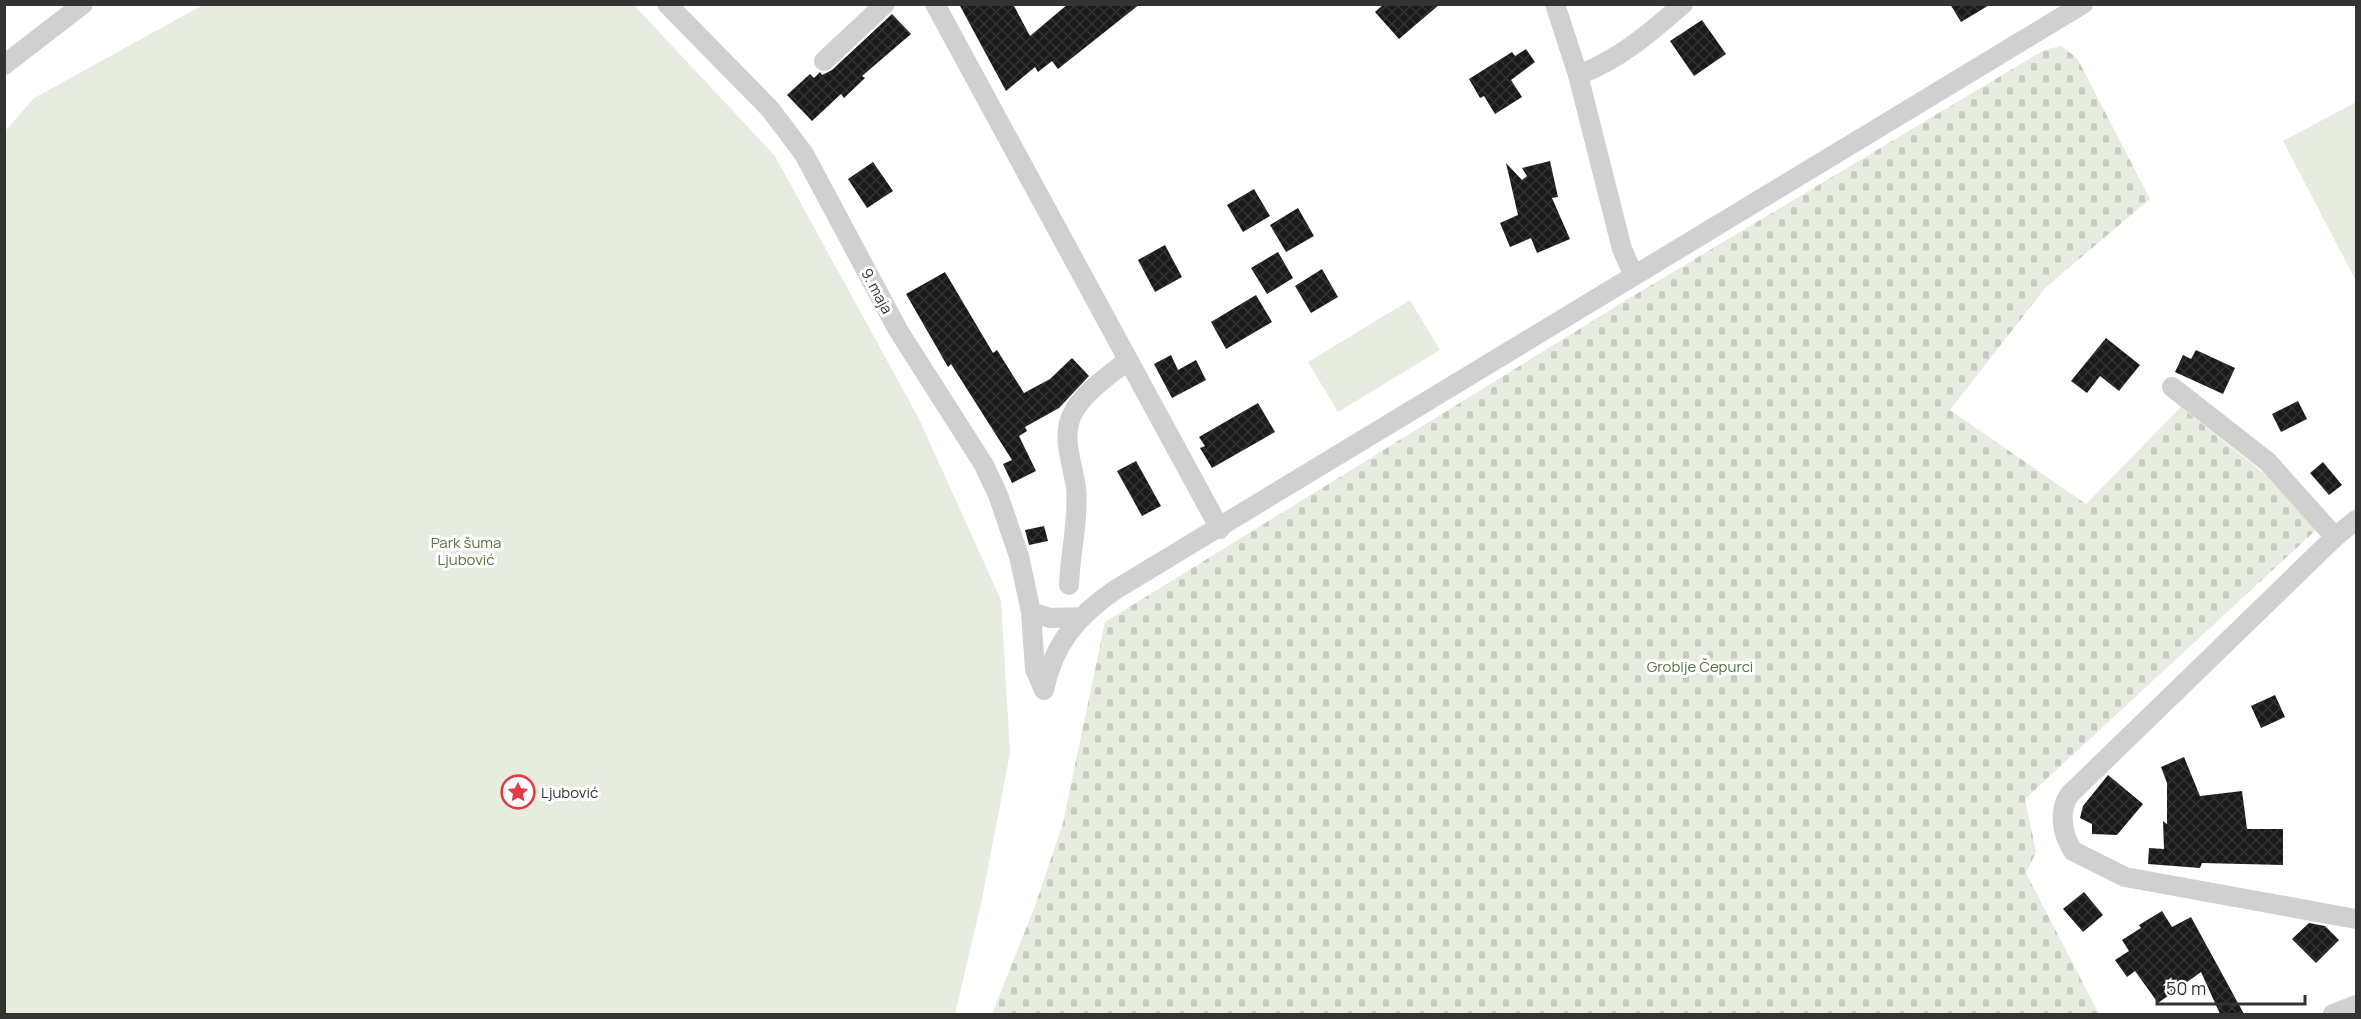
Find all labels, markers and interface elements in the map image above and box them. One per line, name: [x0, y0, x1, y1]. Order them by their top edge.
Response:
street label: 9. maja: [856, 264, 898, 318]
park label: Park šuma Ljubović: [431, 532, 501, 570]
park label: Groblje Čepurci: [1647, 656, 1753, 677]
place icon: Ljubović: [500, 774, 536, 810]
place label: Ljubović: [541, 782, 598, 803]
scale bar: [2157, 968, 2306, 1006]
text: 50 m: [2166, 976, 2206, 1000]

